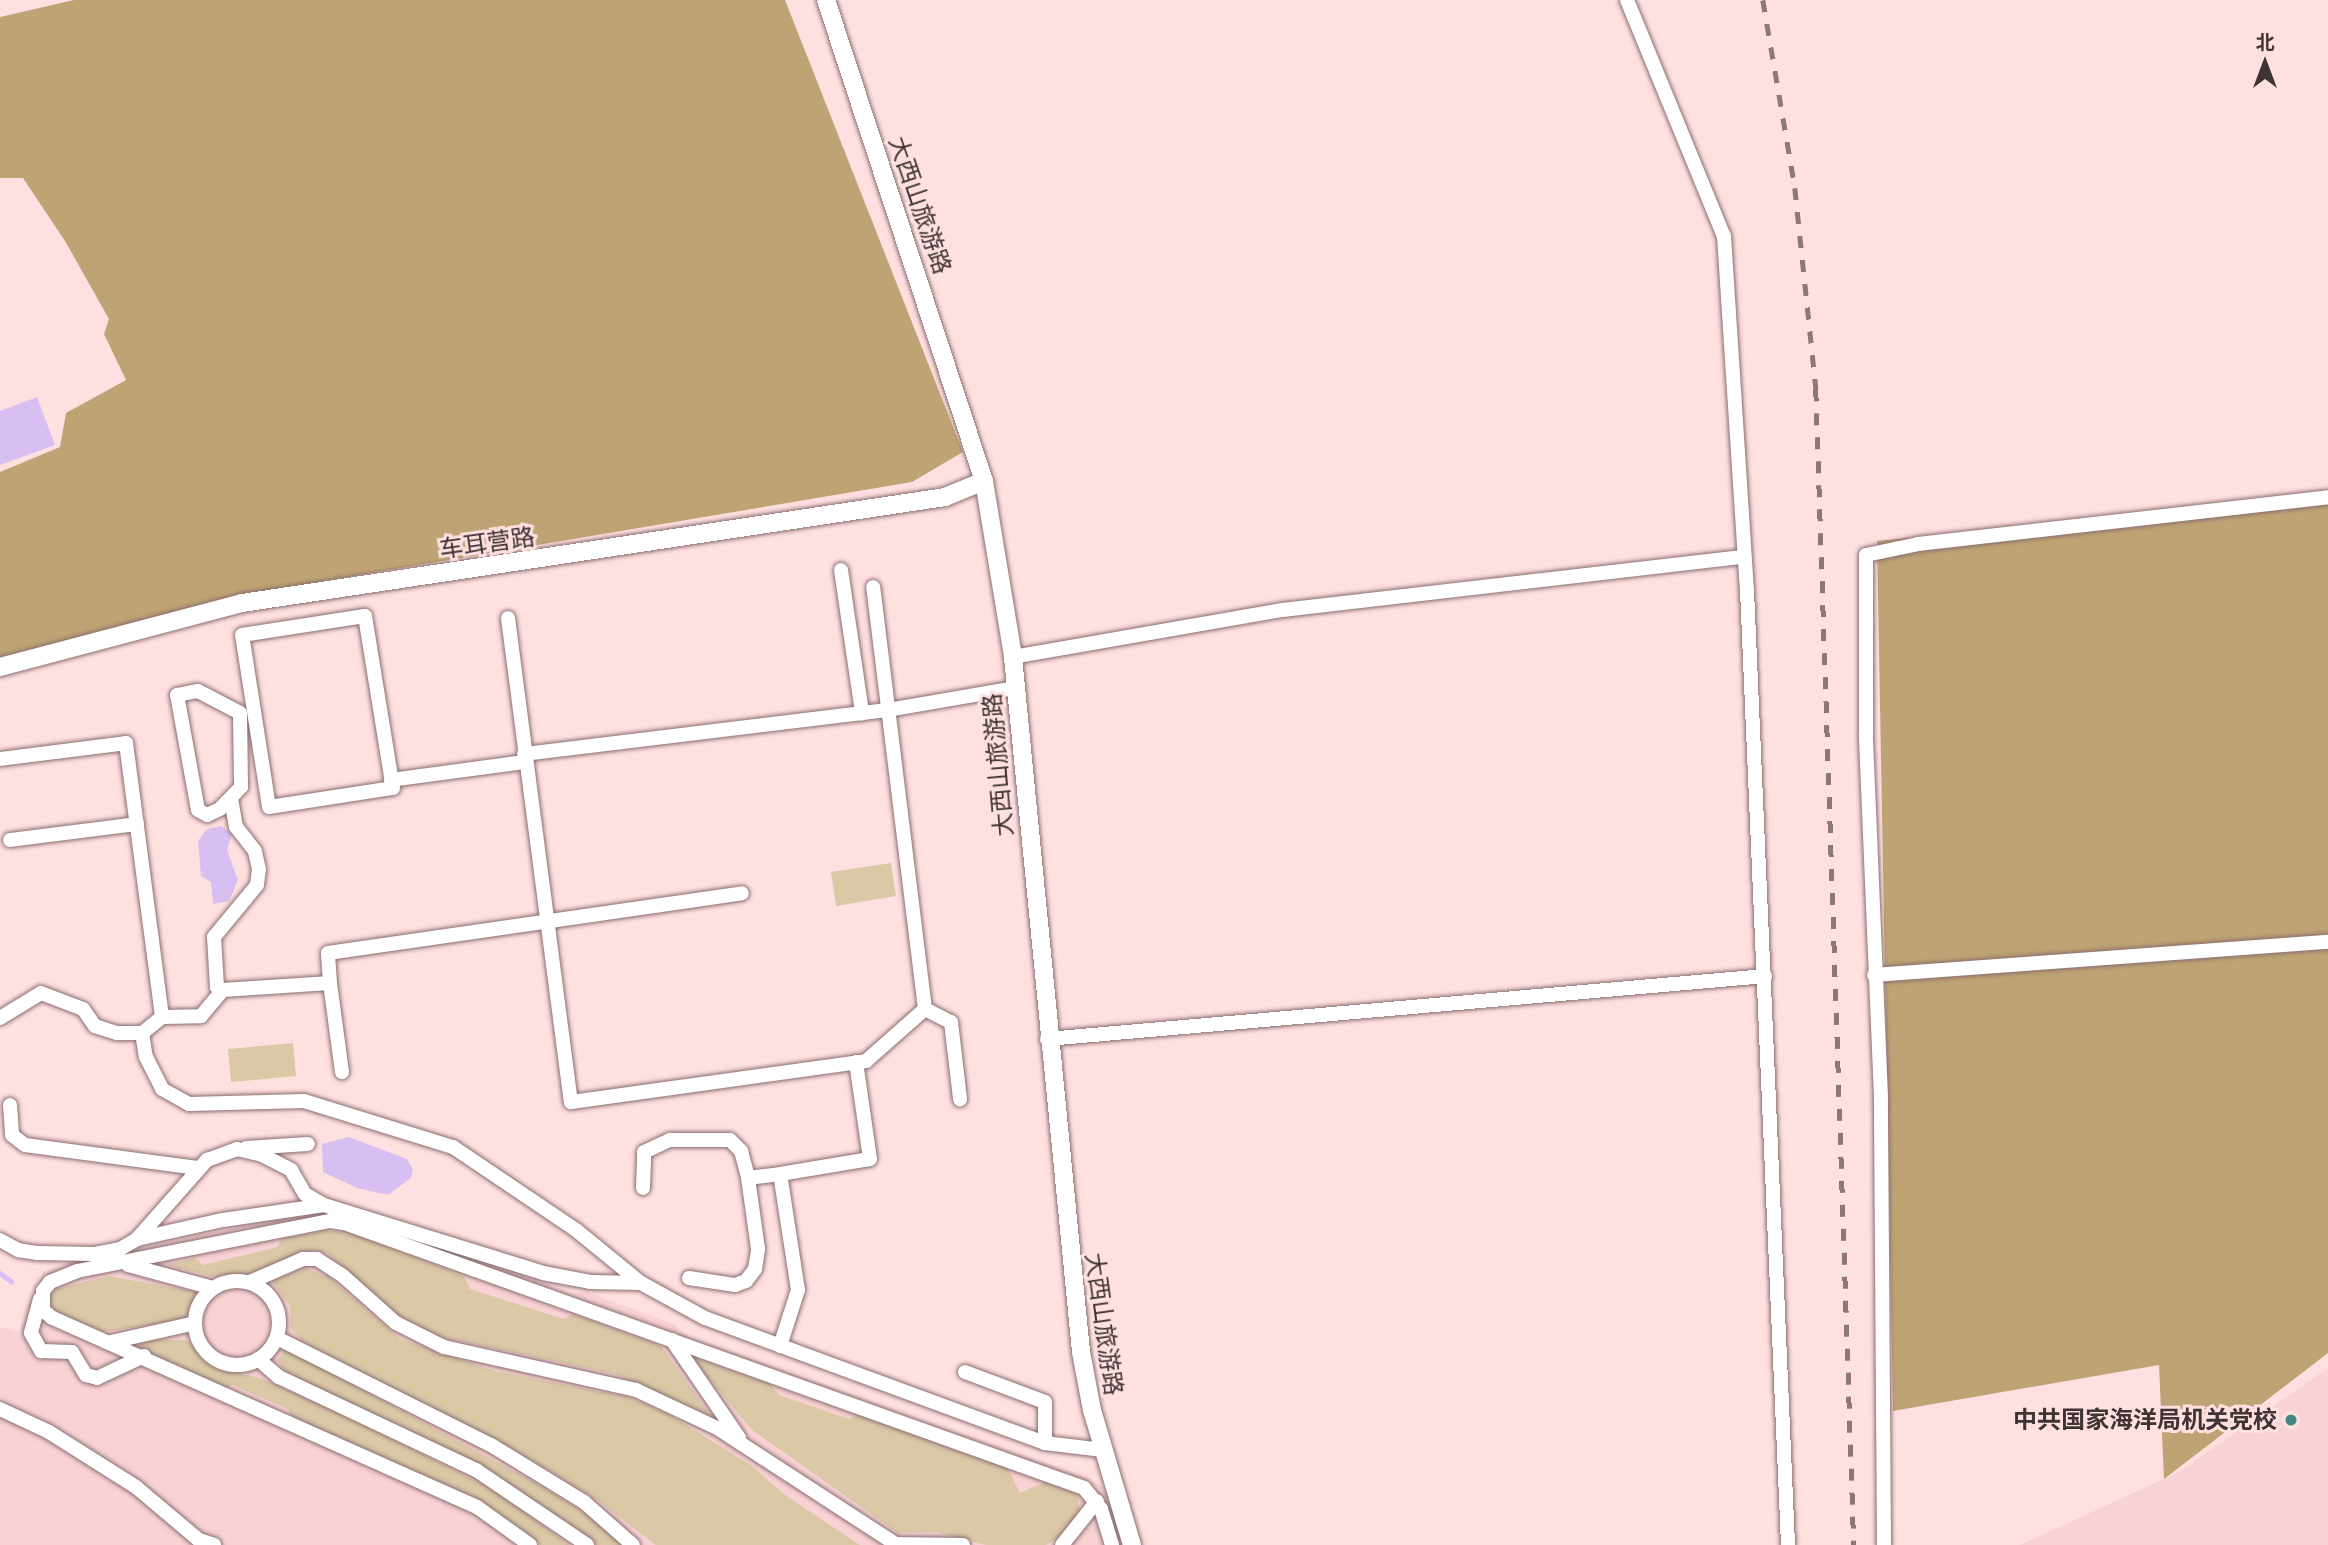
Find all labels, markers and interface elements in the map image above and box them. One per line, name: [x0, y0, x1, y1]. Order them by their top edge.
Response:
north arrow: [2230, 28, 2300, 98]
text: 北: [2255, 31, 2275, 53]
street label: 大西山旅游路: [883, 132, 957, 278]
street label: 车耳营路: [437, 522, 537, 564]
street label: 大西山旅游路: [977, 692, 1019, 838]
street label: 大西山旅游路: [1080, 1251, 1128, 1397]
place label: 中共国家海洋局机关党校: [2013, 1406, 2277, 1434]
marker: 中共国家海洋局机关党校: [2283, 1412, 2299, 1428]

